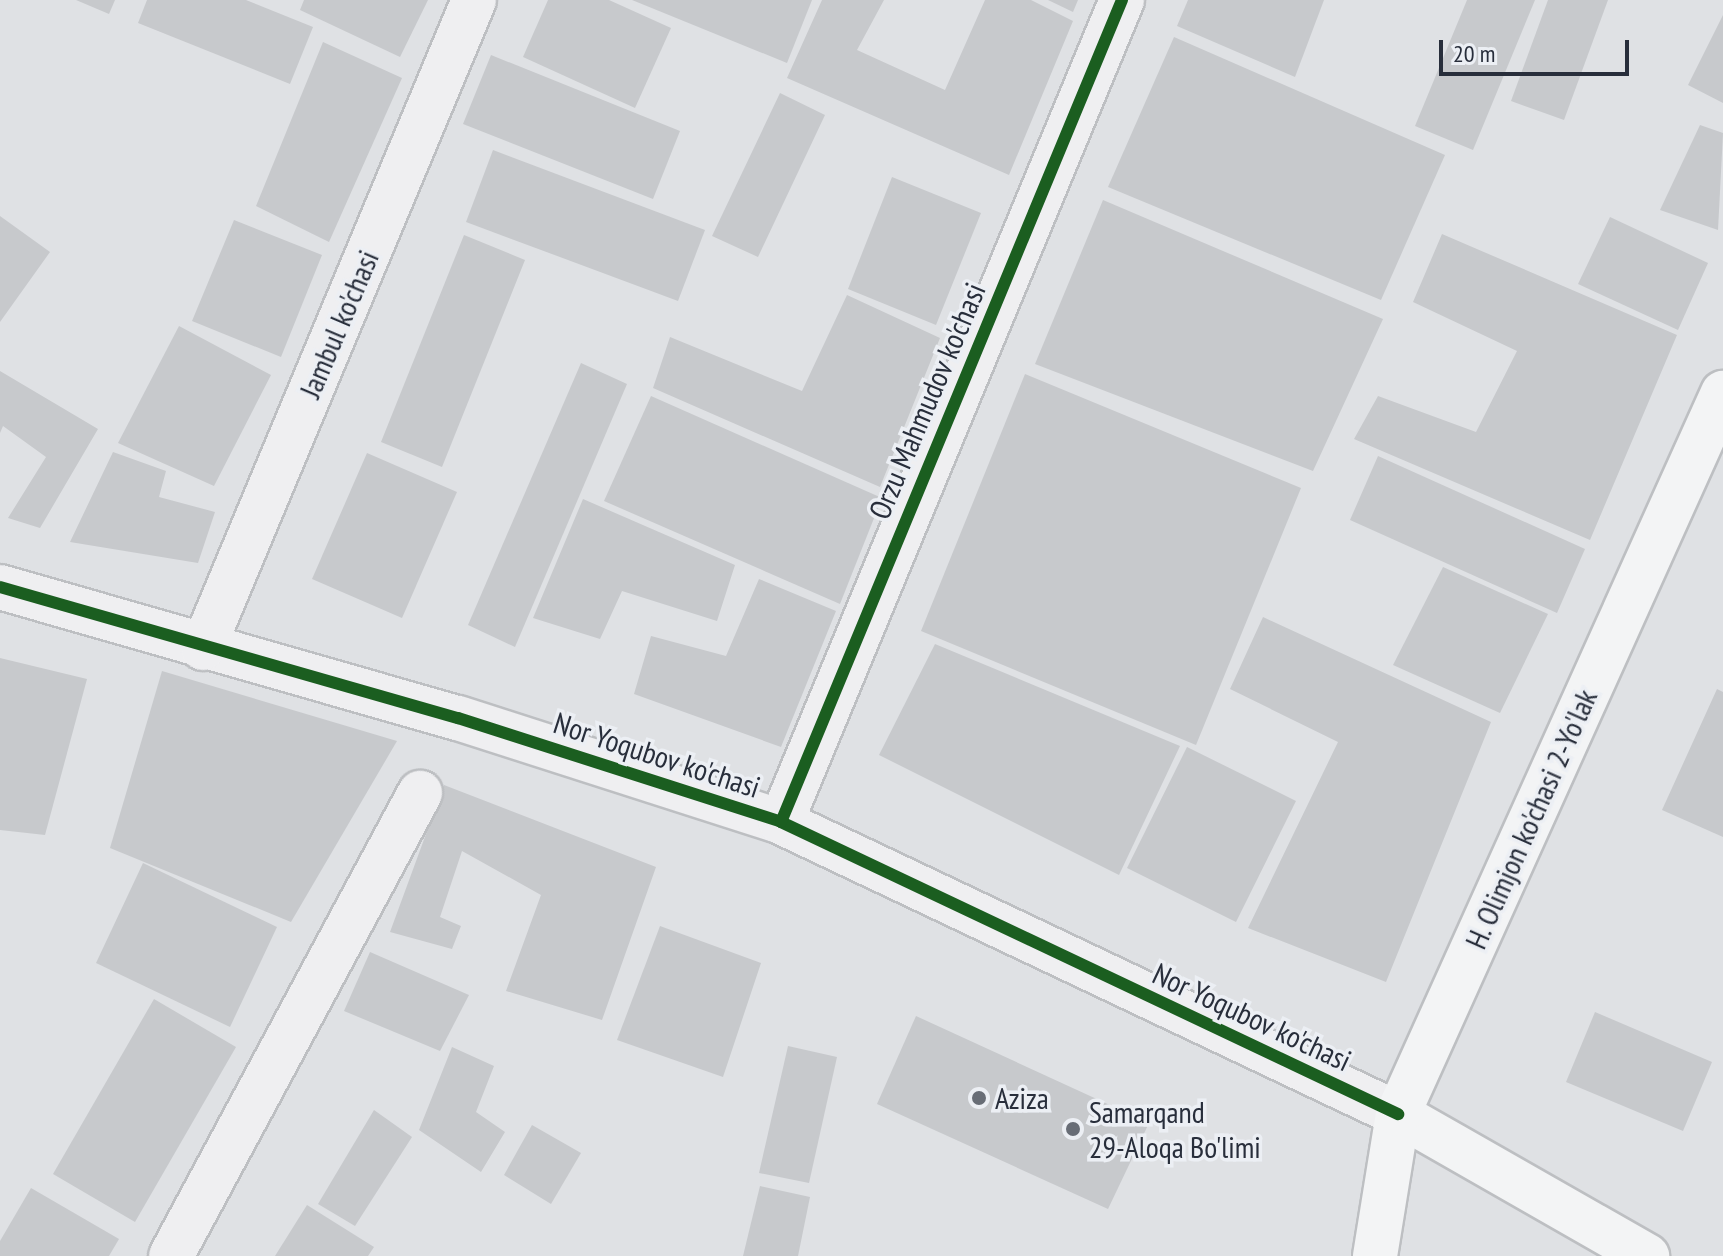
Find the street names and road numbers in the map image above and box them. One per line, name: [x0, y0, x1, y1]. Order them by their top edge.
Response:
street label: Jambul ko'chasi: [292, 245, 386, 403]
street label: Orzu Mahmudov ko'chasi: [861, 277, 993, 525]
street label: H. Olimjon ko'chasi 2-Yo'lak: [1457, 683, 1605, 955]
street label: Nor Yoqubov ko'chasi: [549, 704, 765, 806]
street label: Nor Yoqubov ko'chasi: [1146, 955, 1358, 1079]

